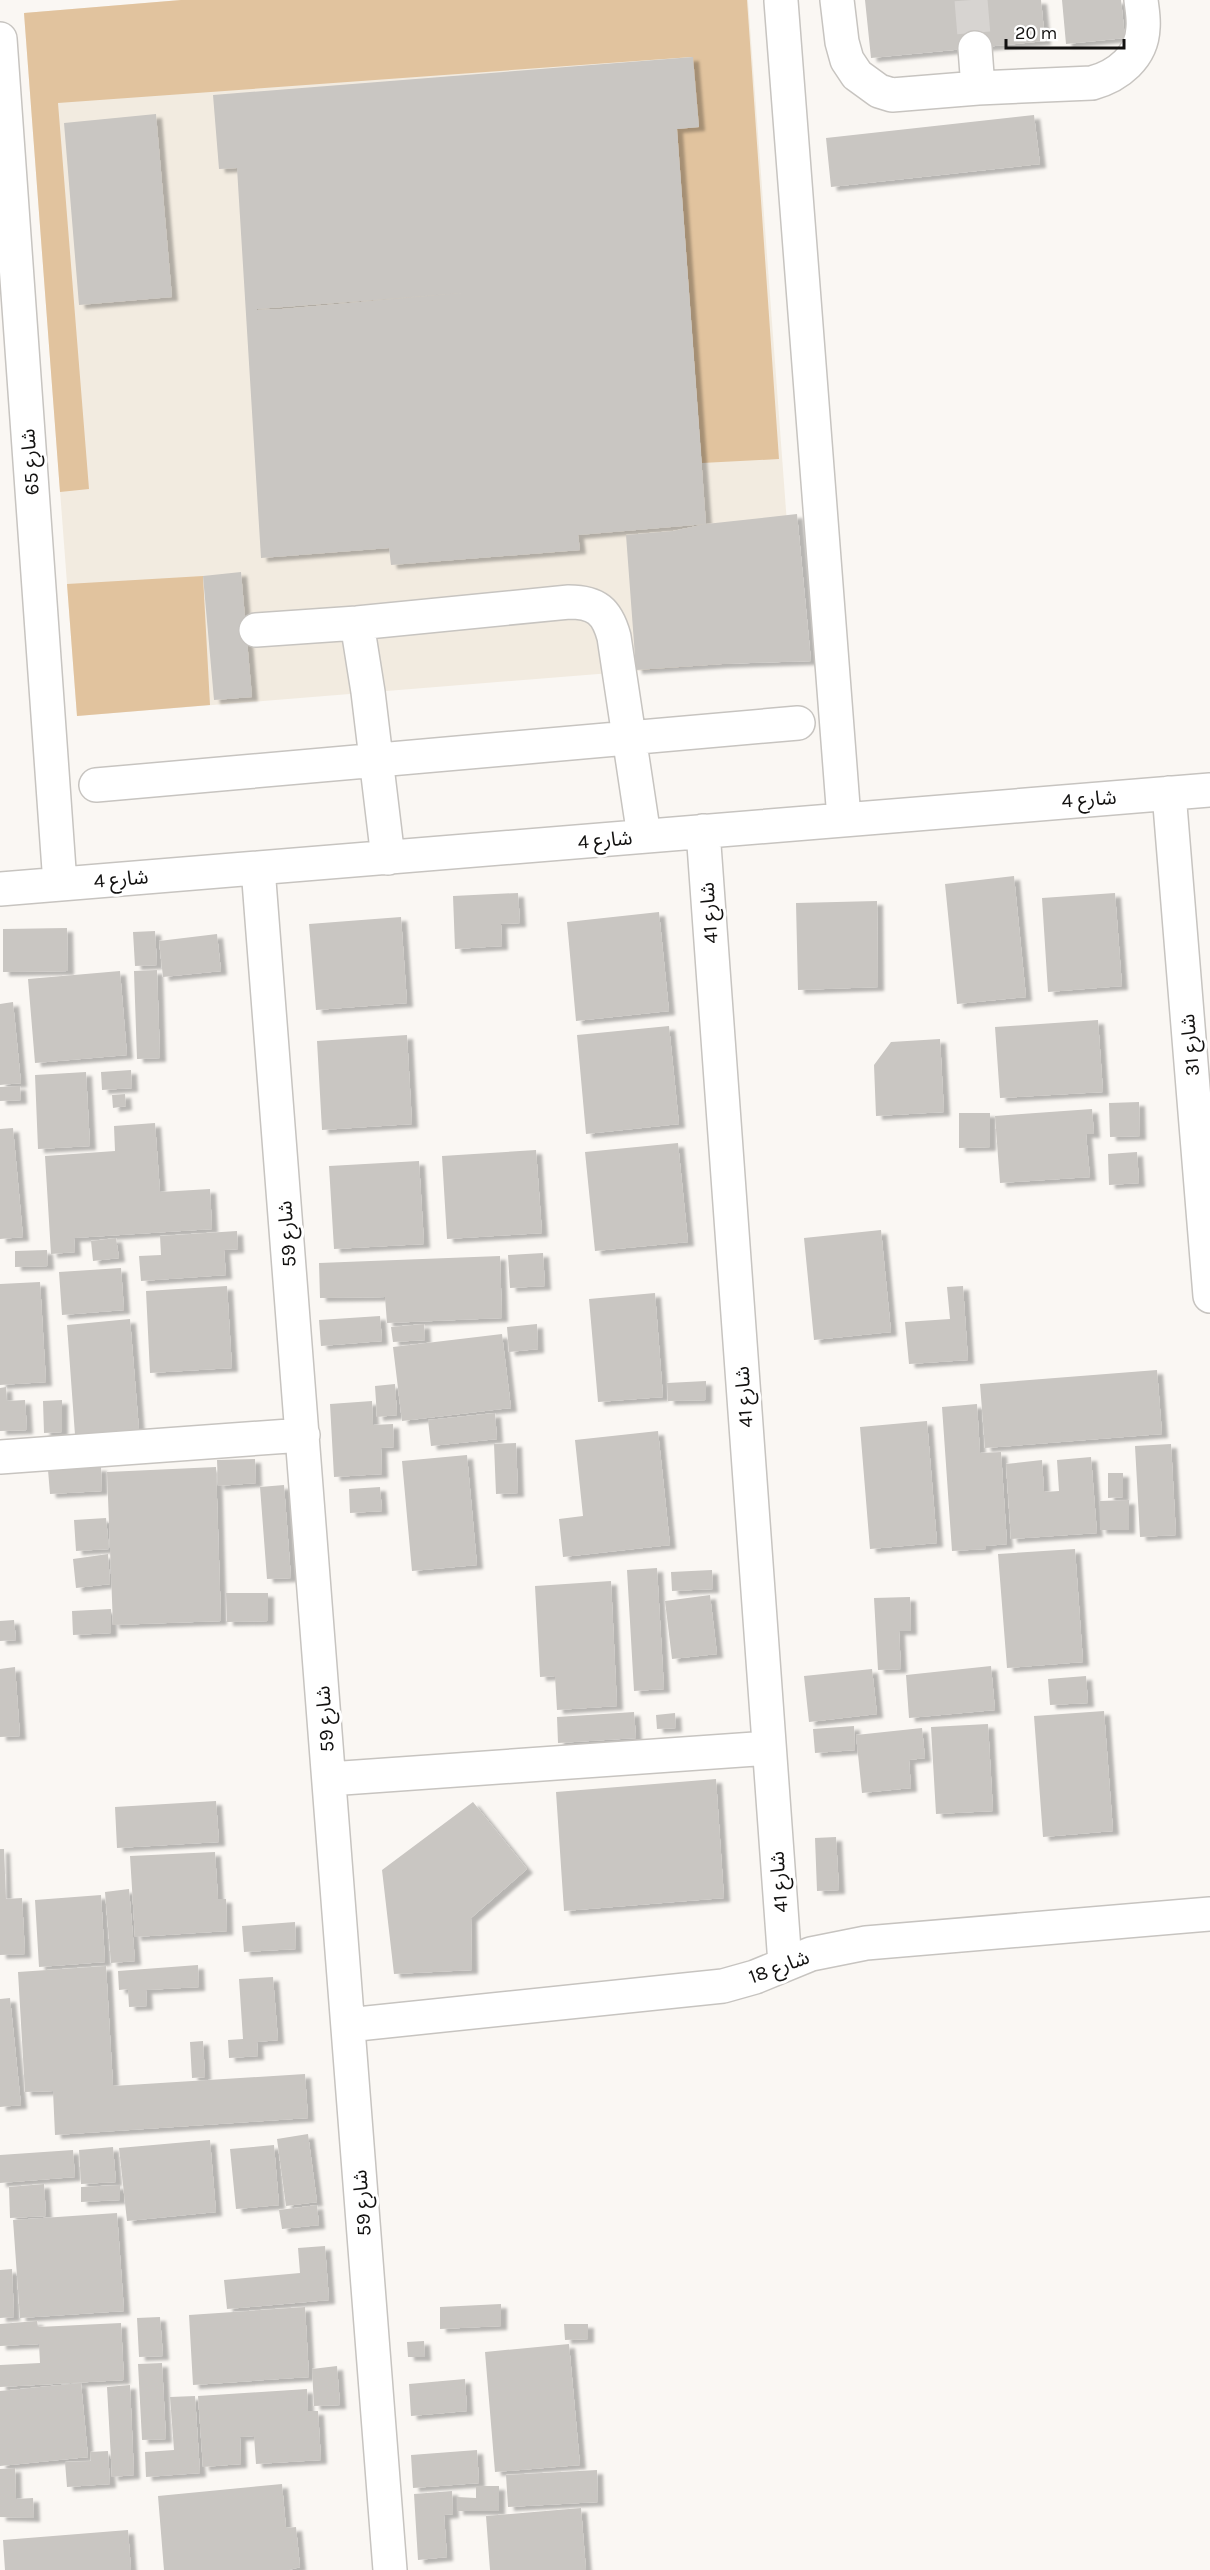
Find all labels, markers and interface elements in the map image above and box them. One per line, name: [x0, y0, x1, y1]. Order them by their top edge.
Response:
scale bar: [1006, 12, 1124, 50]
text: 20 m: [1015, 22, 1057, 44]
street label: شارع 65: [16, 428, 47, 496]
street label: شارع 4: [1061, 786, 1117, 815]
street label: شارع 4: [577, 826, 634, 857]
street label: شارع 4: [93, 865, 150, 896]
street label: شارع 41: [695, 881, 726, 944]
street label: شارع 31: [1176, 1013, 1207, 1077]
street label: شارع 59: [273, 1200, 304, 1268]
street label: شارع 41: [730, 1365, 761, 1428]
street label: شارع 59: [311, 1685, 342, 1753]
street label: شارع 41: [765, 1850, 796, 1913]
street label: شارع 18: [746, 1945, 813, 1991]
street label: شارع 59: [348, 2169, 379, 2237]

